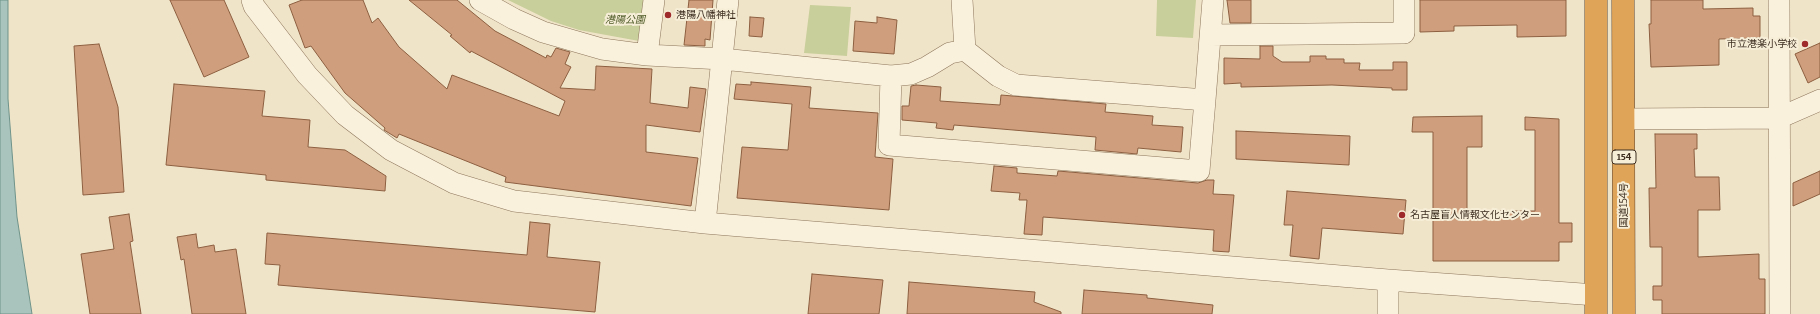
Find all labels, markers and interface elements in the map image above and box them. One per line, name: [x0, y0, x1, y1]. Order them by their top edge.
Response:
place label: 港陽八幡神社: [676, 9, 736, 21]
marker: 港陽八幡神社: [663, 10, 673, 20]
park label: 港陽公園: [605, 14, 645, 26]
place label: 市立港楽小学校: [1727, 38, 1797, 50]
marker: 市立港楽小学校: [1800, 39, 1810, 49]
road number: 154: [1612, 150, 1636, 164]
street label: 国道154号: [1618, 182, 1630, 228]
place label: 名古屋盲人情報文化センター: [1410, 209, 1540, 221]
marker: 名古屋盲人情報文化センター: [1397, 210, 1407, 220]

